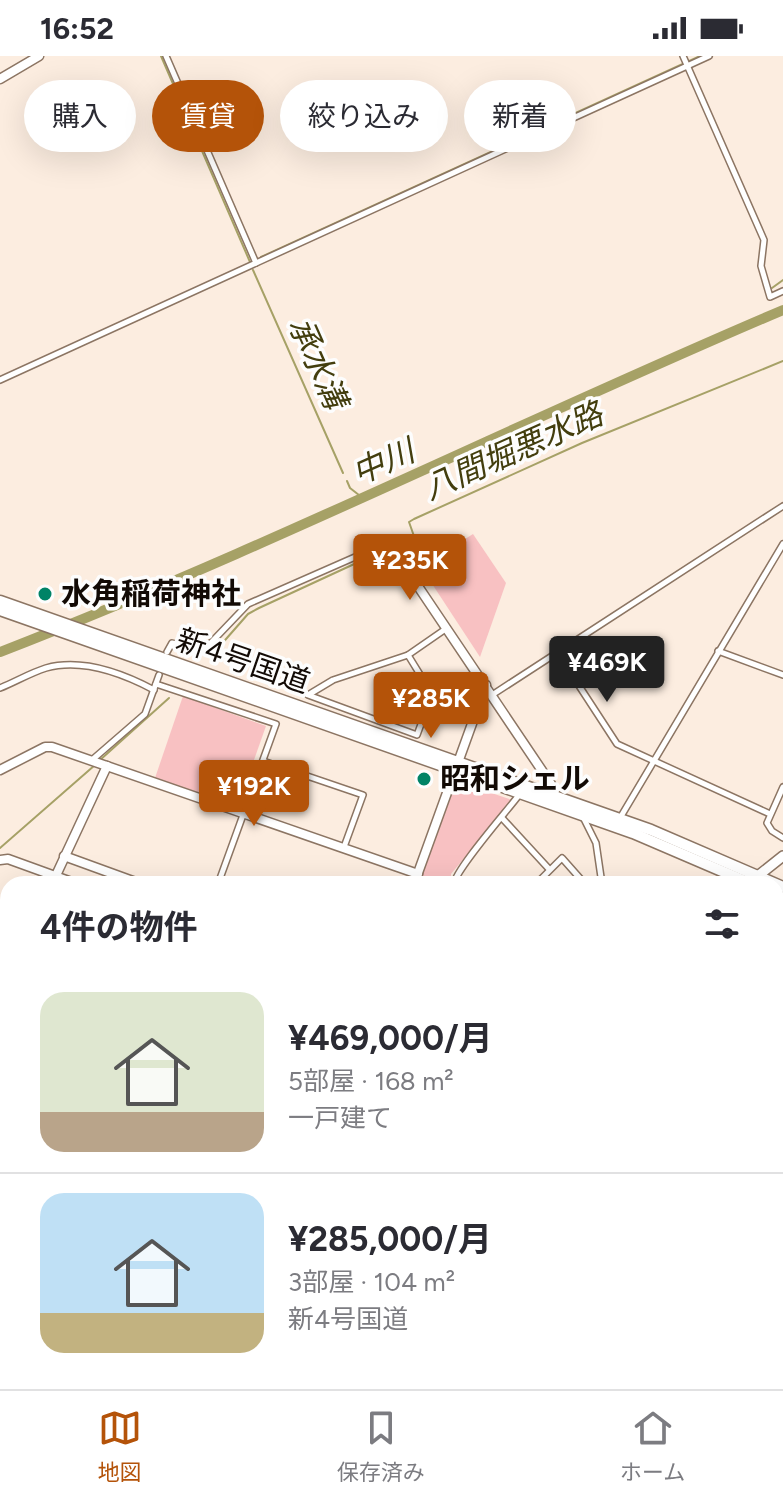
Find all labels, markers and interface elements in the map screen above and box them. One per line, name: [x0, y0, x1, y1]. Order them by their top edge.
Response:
text: 16:52: [40, 10, 114, 47]
chip: 購入: [24, 80, 136, 152]
chip: 賃貸: [152, 80, 264, 152]
chip: 絞り込み: [280, 80, 448, 152]
chip: 新着: [464, 80, 576, 152]
water label: 承水溝: [281, 311, 357, 418]
water label: 八間堀悪水路: [418, 393, 611, 507]
water label: 中川: [346, 430, 423, 492]
pin: ¥235K: [354, 534, 466, 602]
text: ¥235K: [371, 544, 449, 576]
place label: 水角稲荷神社: [61, 575, 241, 612]
marker: 水角稲荷神社: [36, 585, 54, 603]
street label: 新4号国道: [172, 620, 315, 701]
pin: ¥469K: [551, 636, 663, 704]
text: ¥469K: [567, 646, 647, 678]
pin: ¥285K: [375, 672, 487, 740]
text: ¥285K: [392, 682, 470, 714]
pin: ¥192K: [198, 760, 310, 828]
place label: 昭和シェル: [440, 760, 590, 797]
text: ¥192K: [217, 770, 291, 802]
marker: 昭和シェル: [415, 770, 433, 788]
icon: filters: [700, 902, 744, 946]
text: 4件の物件: [40, 907, 198, 948]
text: ¥469,000/月: [288, 1018, 493, 1059]
icon: home: [104, 1024, 200, 1120]
text: 5部屋 · 168 m²: [288, 1065, 454, 1097]
text: 一戸建て: [288, 1102, 392, 1134]
text: ¥285,000/月: [288, 1219, 492, 1260]
icon: home: [104, 1225, 200, 1321]
text: 3部屋 · 104 m²: [288, 1266, 455, 1298]
text: 新4号国道: [288, 1303, 408, 1335]
tab: 地図: [98, 1406, 142, 1486]
tab: 保存済み: [337, 1406, 425, 1486]
tab: ホーム: [620, 1406, 685, 1486]

